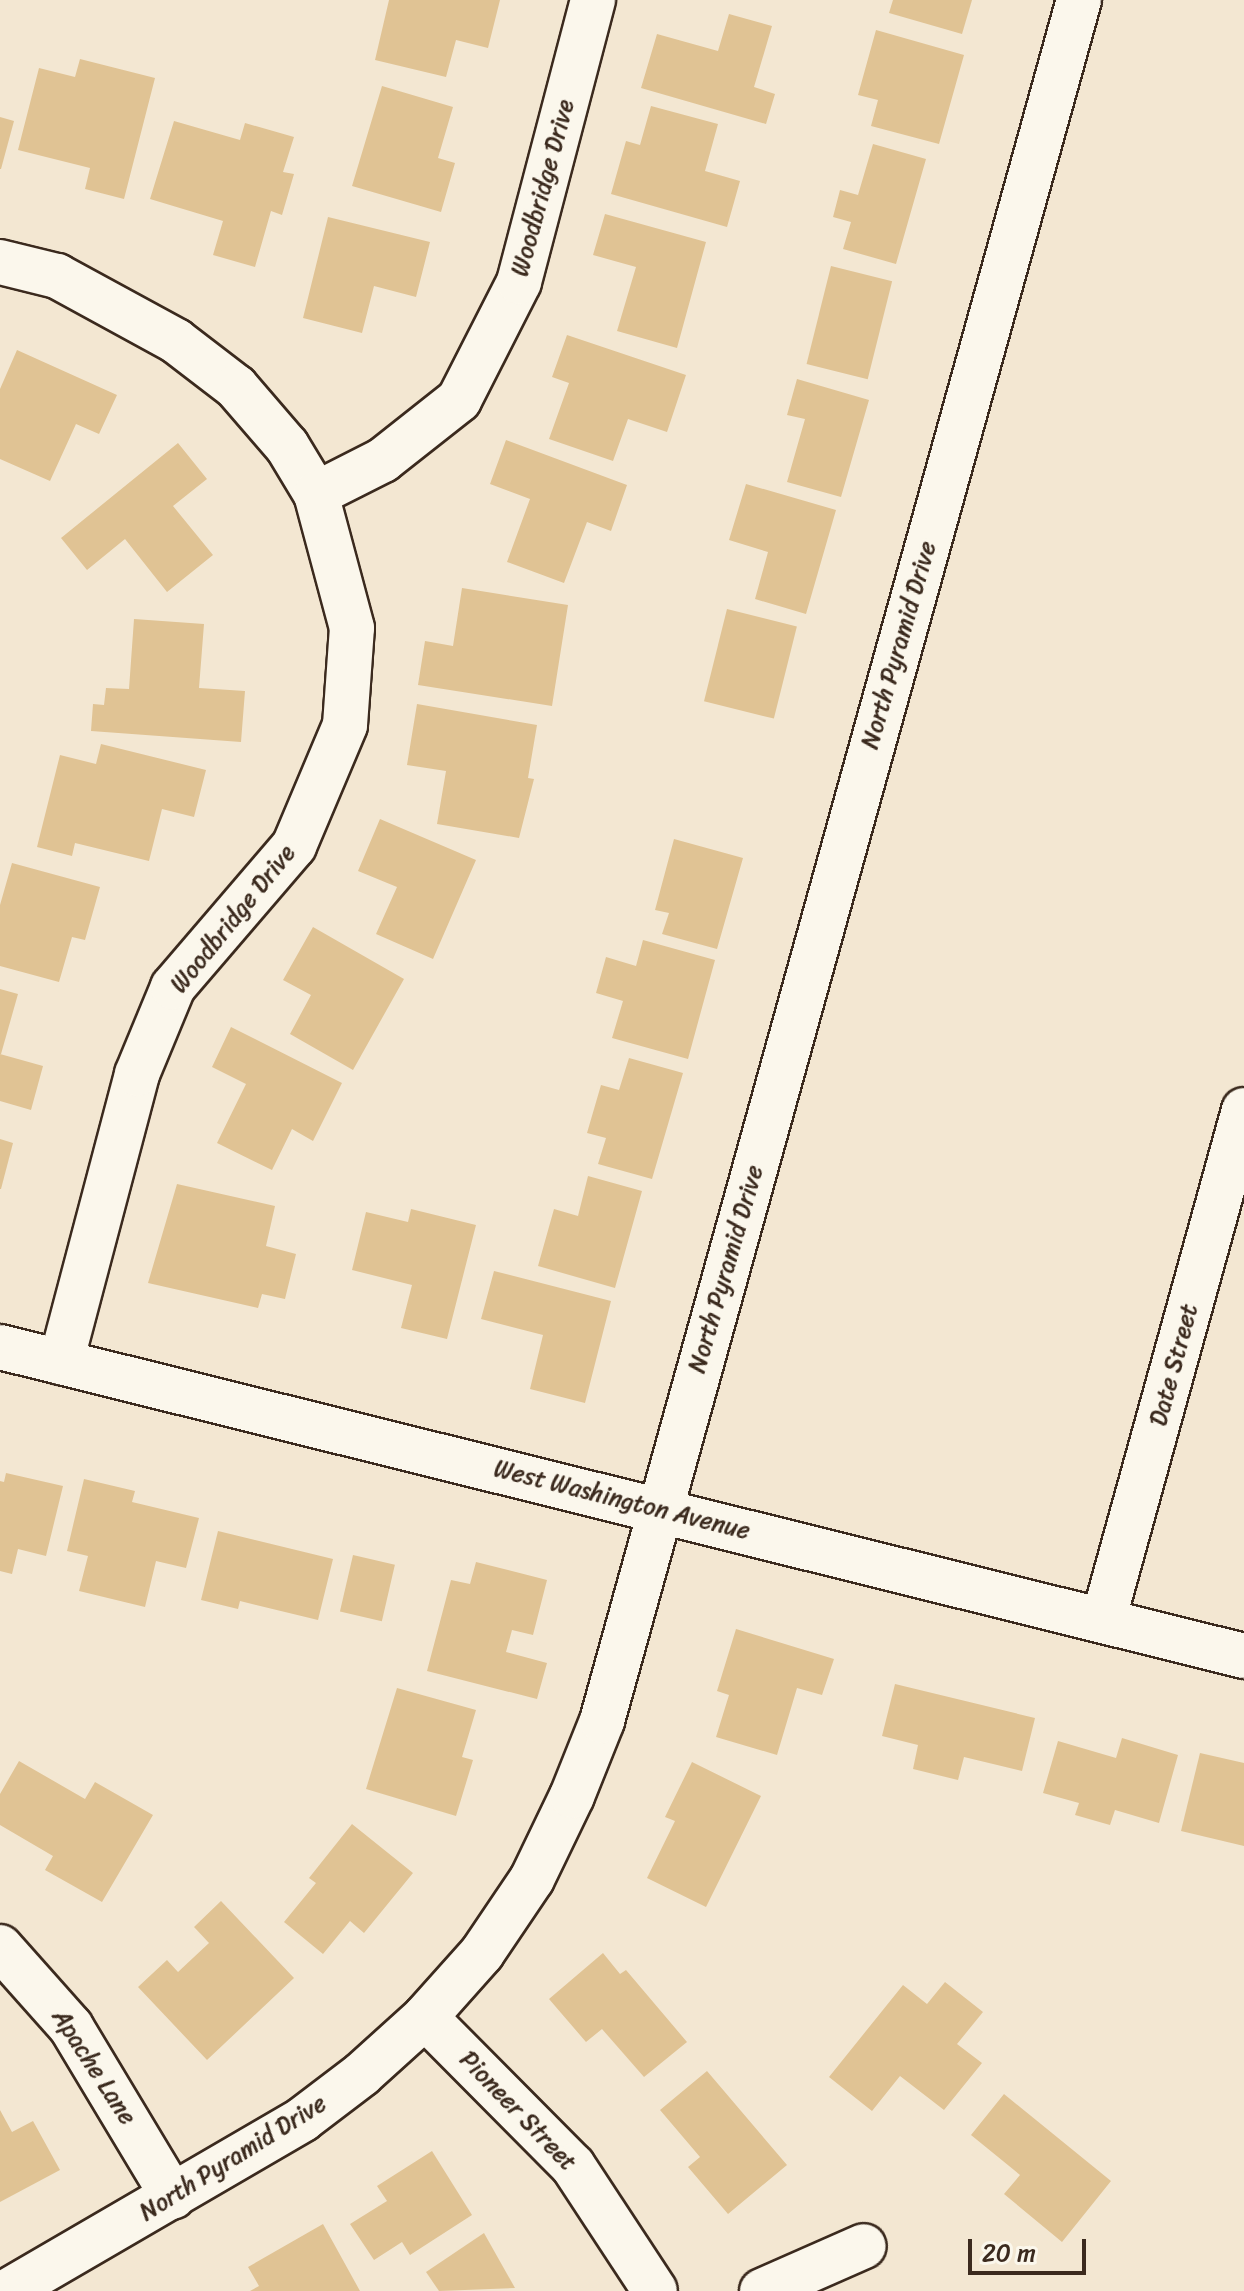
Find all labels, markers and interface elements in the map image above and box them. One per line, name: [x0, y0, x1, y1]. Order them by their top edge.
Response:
street label: Woodbridge Drive: [505, 96, 581, 280]
street label: North Pyramid Drive: [856, 538, 942, 752]
street label: Woodbridge Drive: [164, 839, 302, 999]
street label: North Pyramid Drive: [683, 1162, 769, 1376]
street label: Date Street: [1144, 1301, 1204, 1429]
street label: West Washington Avenue: [491, 1454, 753, 1546]
street label: Apache Lane: [46, 2004, 142, 2130]
street label: Pioneer Street: [453, 2045, 583, 2177]
street label: North Pyramid Drive: [134, 2089, 332, 2227]
scale bar: [972, 2223, 1090, 2273]
text: 20 m: [982, 2232, 1036, 2274]

